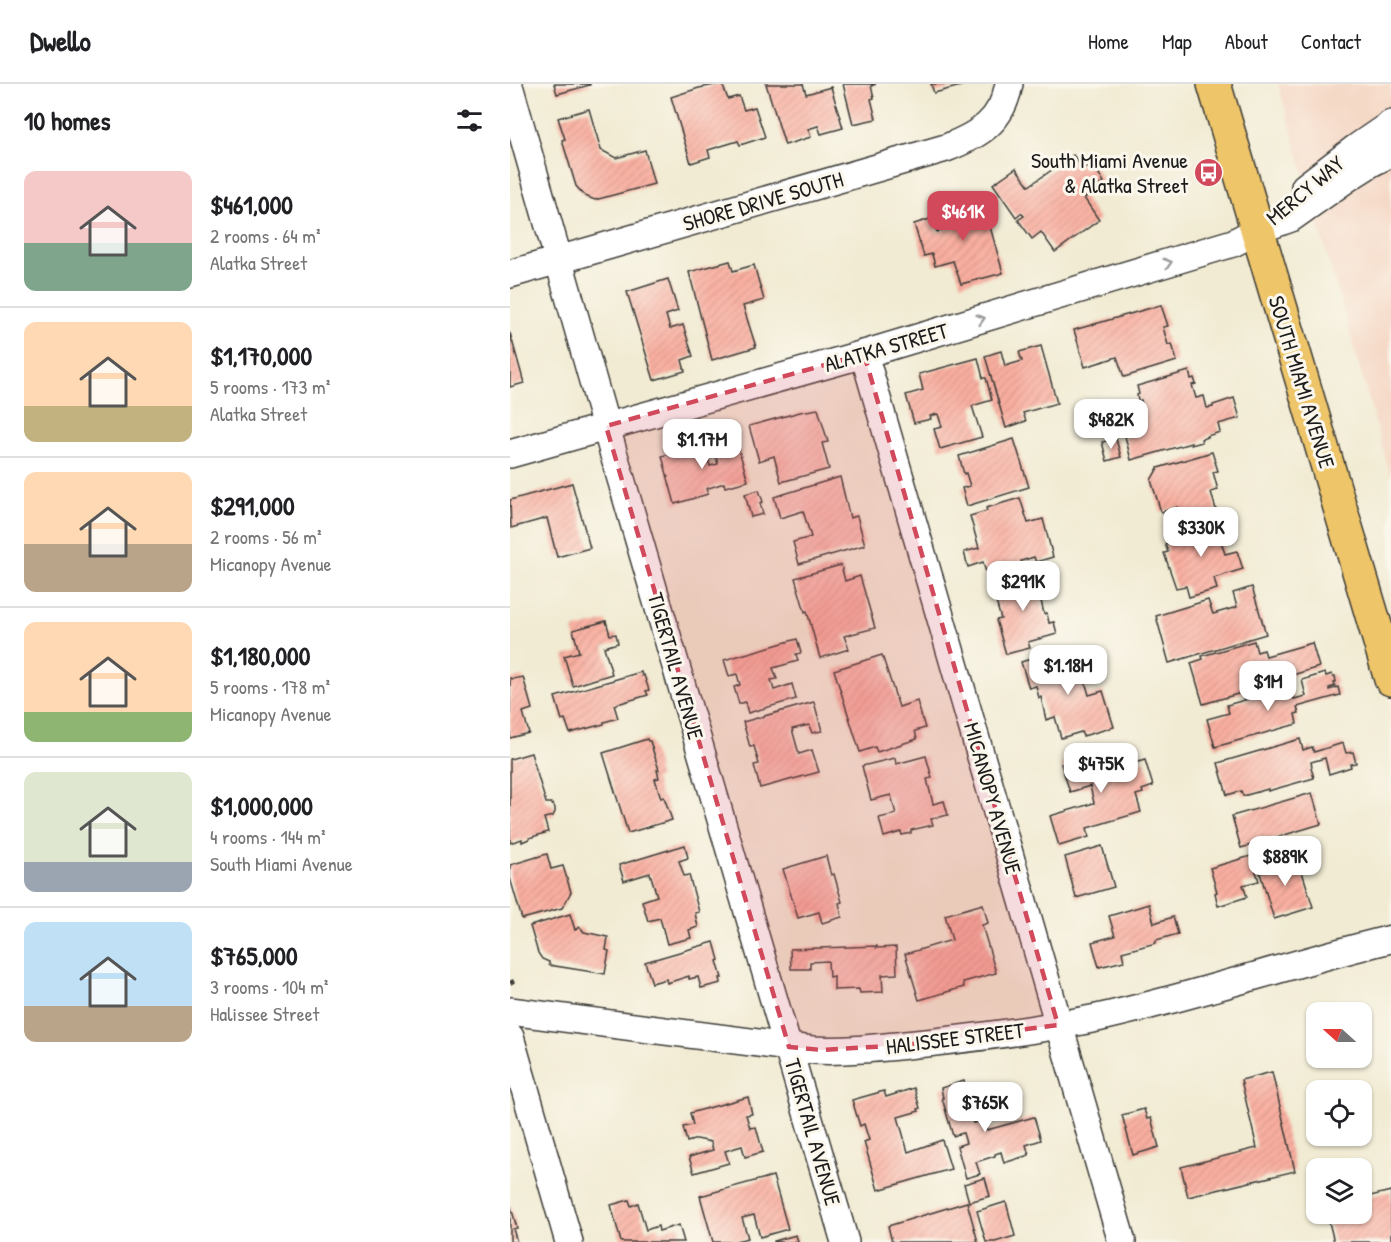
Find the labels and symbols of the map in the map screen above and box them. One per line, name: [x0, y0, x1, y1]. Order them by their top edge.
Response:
place label: South Miami Avenue & Alatka Street: [1031, 145, 1188, 200]
street label: MERCY WAY: [1259, 148, 1351, 232]
bus stop icon: South Miami Avenue & Alatka Street: [1193, 157, 1225, 189]
street label: SHORE DRIVE SOUTH: [679, 164, 847, 238]
pin: $461K: [921, 191, 1005, 242]
one-way arrow: [1162, 258, 1173, 270]
street label: SOUTH MIAMI AVENUE: [1262, 292, 1343, 472]
one-way arrow: [975, 314, 986, 326]
street label: ALATKA STREET: [821, 315, 952, 379]
pin: $482K: [1069, 399, 1153, 450]
pin: $1.17M: [653, 419, 751, 470]
pin: $330K: [1159, 507, 1243, 558]
pin: $291K: [981, 561, 1065, 612]
street label: TIGERTAIL AVENUE: [641, 589, 711, 743]
pin: $1.18M: [1019, 645, 1117, 696]
pin: $1M: [1239, 661, 1297, 712]
street label: MICANOPY AVENUE: [957, 719, 1029, 878]
pin: $475K: [1059, 743, 1143, 794]
pin: $889K: [1243, 836, 1327, 887]
north arrow: [1306, 1002, 1372, 1068]
street label: HALISSEE STREET: [884, 1015, 1027, 1061]
street label: TIGERTAIL AVENUE: [778, 1055, 848, 1209]
pin: $765K: [943, 1082, 1027, 1133]

